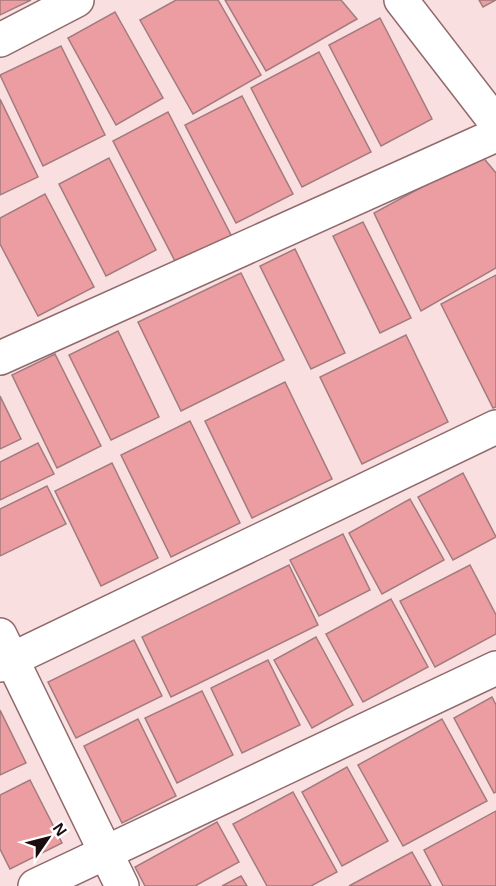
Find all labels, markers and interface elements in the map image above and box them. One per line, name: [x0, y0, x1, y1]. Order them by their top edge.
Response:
north arrow: [18, 808, 78, 868]
text: N: [50, 820, 70, 839]

